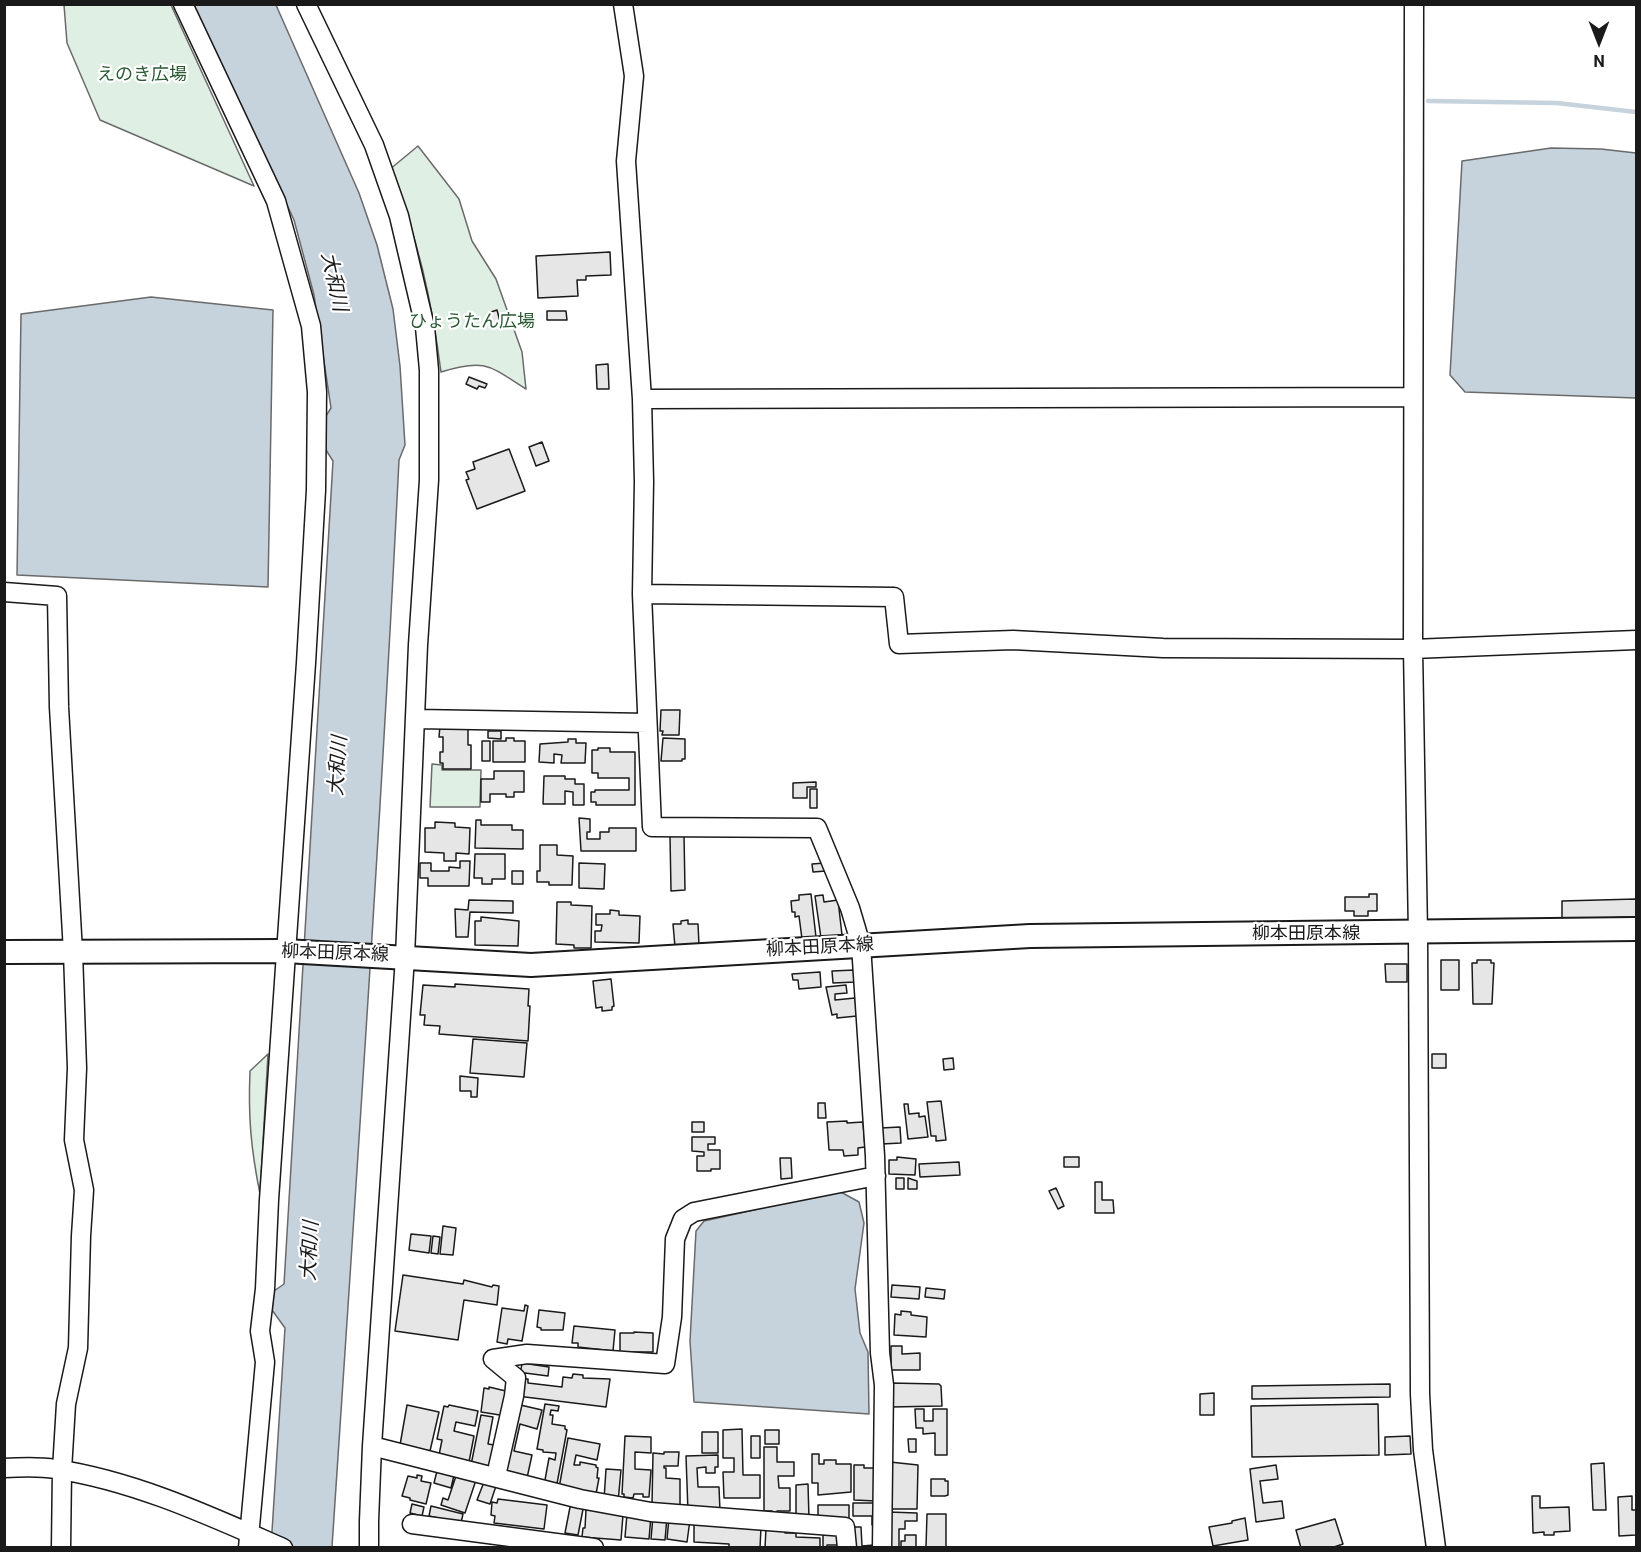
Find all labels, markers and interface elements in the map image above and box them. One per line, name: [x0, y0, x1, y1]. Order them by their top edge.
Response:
north arrow: [1569, 12, 1629, 72]
text: N: [1593, 51, 1605, 70]
park label: えのき広場: [97, 64, 187, 86]
water label: 大和川: [315, 250, 351, 314]
park label: ひょうたん広場: [409, 311, 535, 333]
water label: 大和川: [325, 735, 353, 797]
street label: 柳本田原本線: [1252, 923, 1360, 945]
street label: 柳本田原本線: [766, 934, 874, 962]
street label: 柳本田原本線: [281, 941, 389, 967]
water label: 大和川: [297, 1220, 325, 1282]

